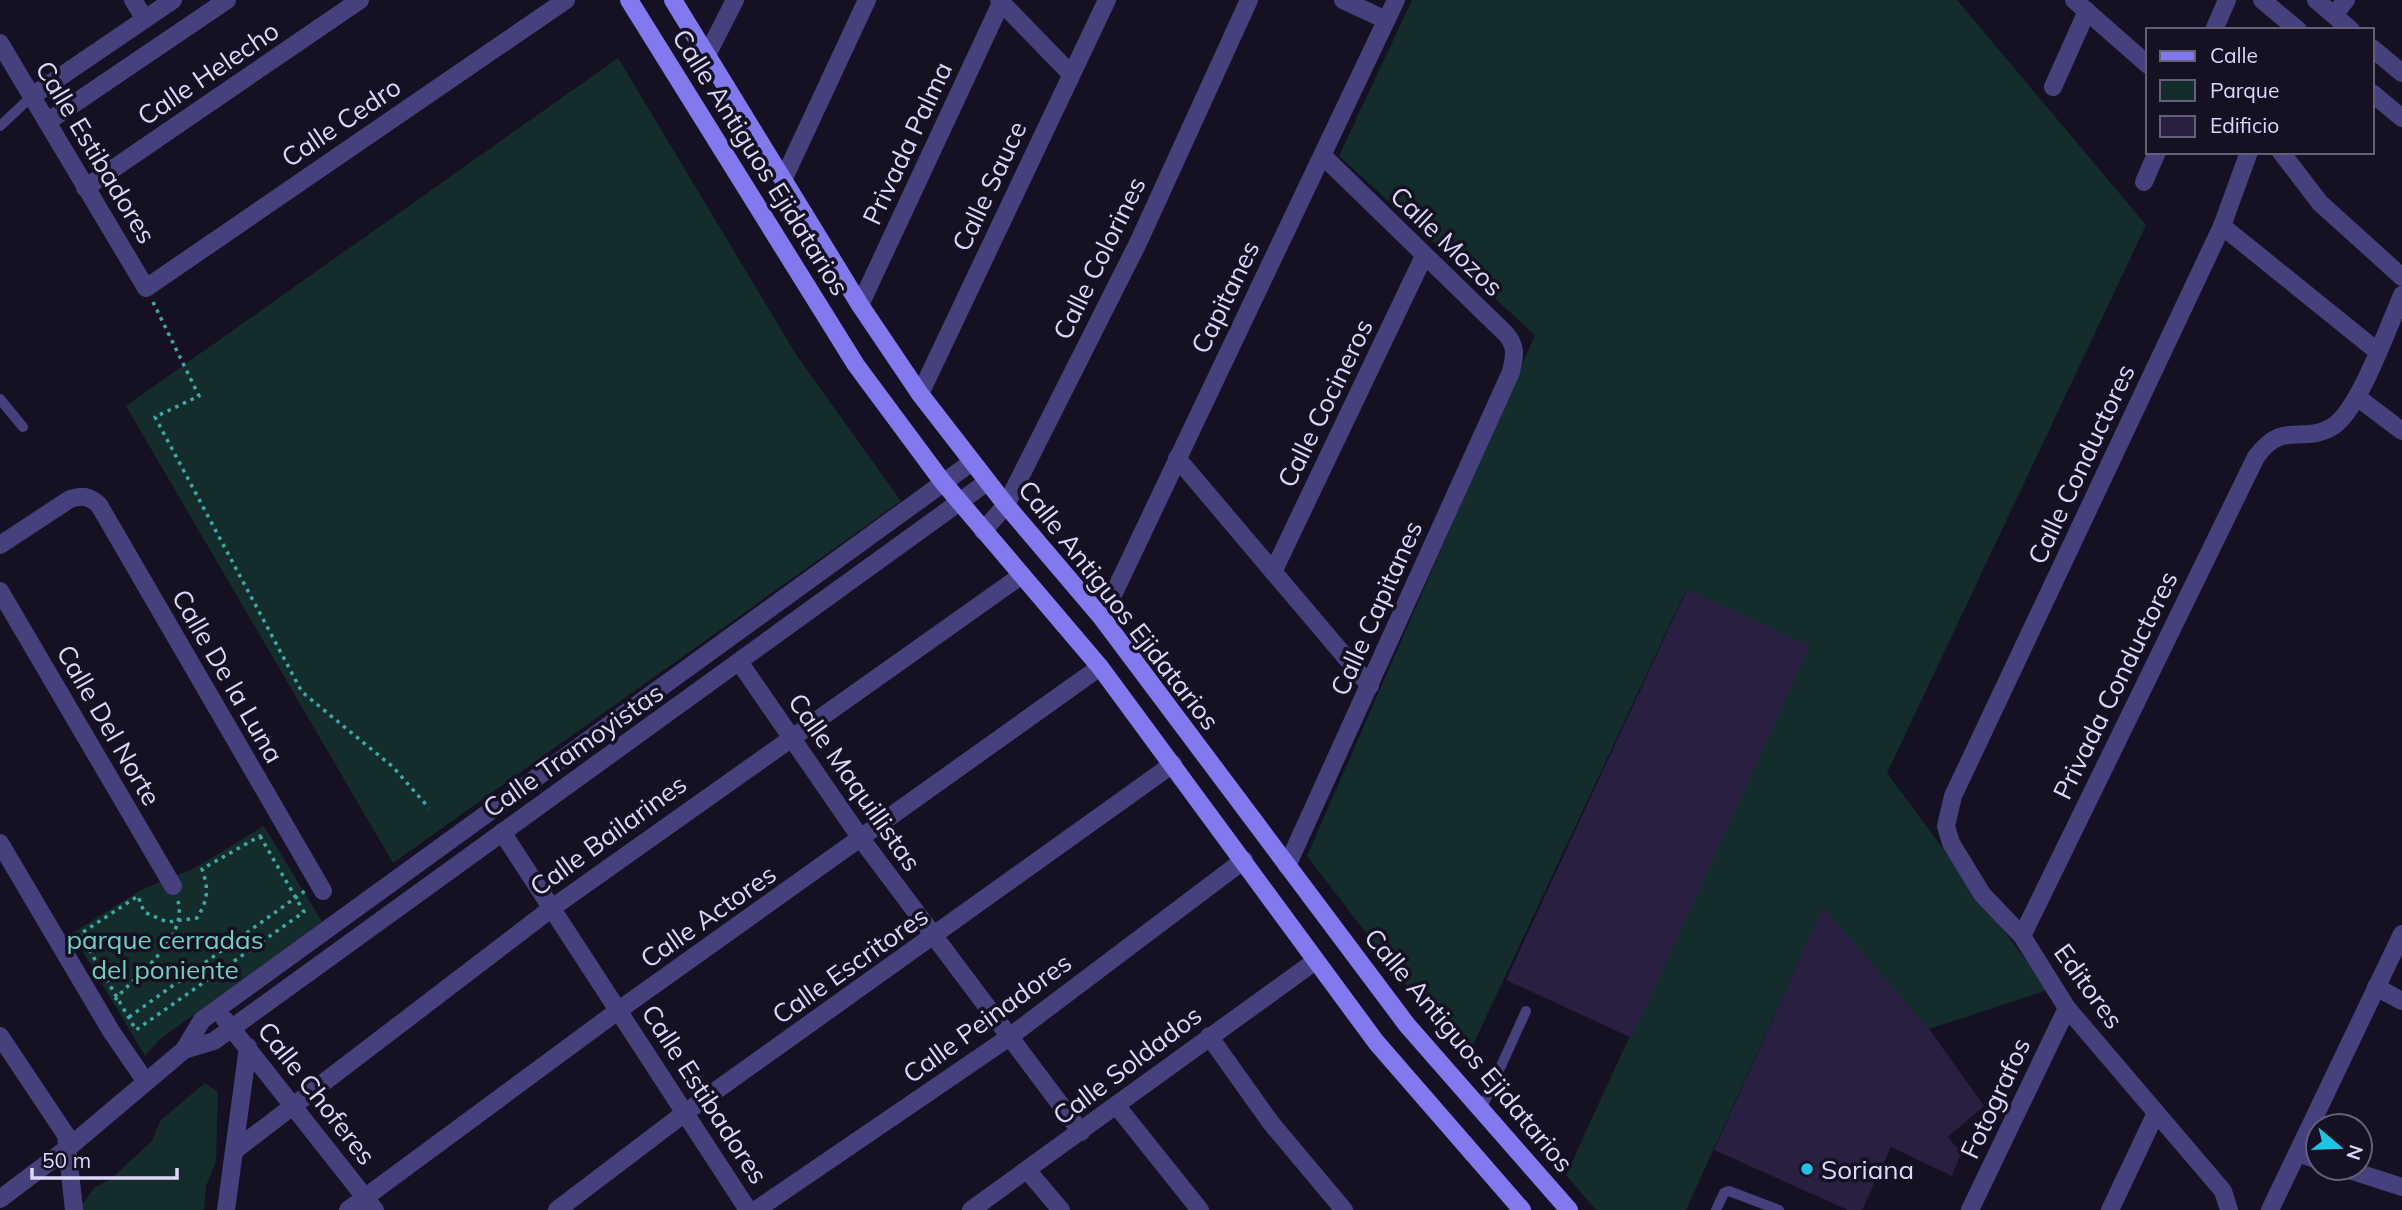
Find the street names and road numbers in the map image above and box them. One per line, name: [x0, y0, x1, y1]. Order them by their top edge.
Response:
street label: Calle Helecho: [131, 14, 285, 132]
street label: Calle Antiguos Ejidatarios: [665, 23, 857, 301]
street label: Calle Estibadores: [28, 55, 164, 249]
street label: Privada Palma: [855, 56, 959, 230]
street label: Calle Cedro: [275, 70, 407, 174]
street label: Calle Sauce: [944, 116, 1034, 256]
street label: Calle Colorines: [1045, 171, 1153, 345]
street label: Calle Mozos: [1384, 179, 1510, 303]
street label: Capitanes: [1183, 235, 1267, 359]
street label: Calle Cocineros: [1270, 313, 1380, 493]
street label: Calle Conductores: [2020, 359, 2142, 569]
street label: Calle Antiguos Ejidatarios: [1011, 473, 1227, 737]
street label: Calle Capitanes: [1323, 515, 1429, 701]
street label: Privada Conductores: [2045, 565, 2185, 805]
street label: Calle De la Luna: [165, 583, 291, 769]
street label: Calle Del Norte: [50, 639, 168, 811]
street label: Calle Tramoyistas: [476, 675, 670, 825]
street label: Calle Maquillistas: [781, 687, 929, 877]
street label: Calle Bailarines: [523, 767, 693, 903]
street label: Calle Actores: [634, 857, 782, 975]
street label: Calle Escritores: [766, 899, 934, 1031]
street label: Calle Antiguos Ejidatarios: [1357, 921, 1581, 1179]
street label: Editores: [2047, 937, 2131, 1035]
street label: Calle Peinadores: [896, 946, 1078, 1090]
street label: Calle Estibadores: [635, 998, 775, 1190]
street label: Calle Soldados: [1046, 998, 1208, 1132]
street label: Calle Choferes: [251, 1015, 383, 1171]
street label: Fotografos: [1953, 1032, 2037, 1164]

